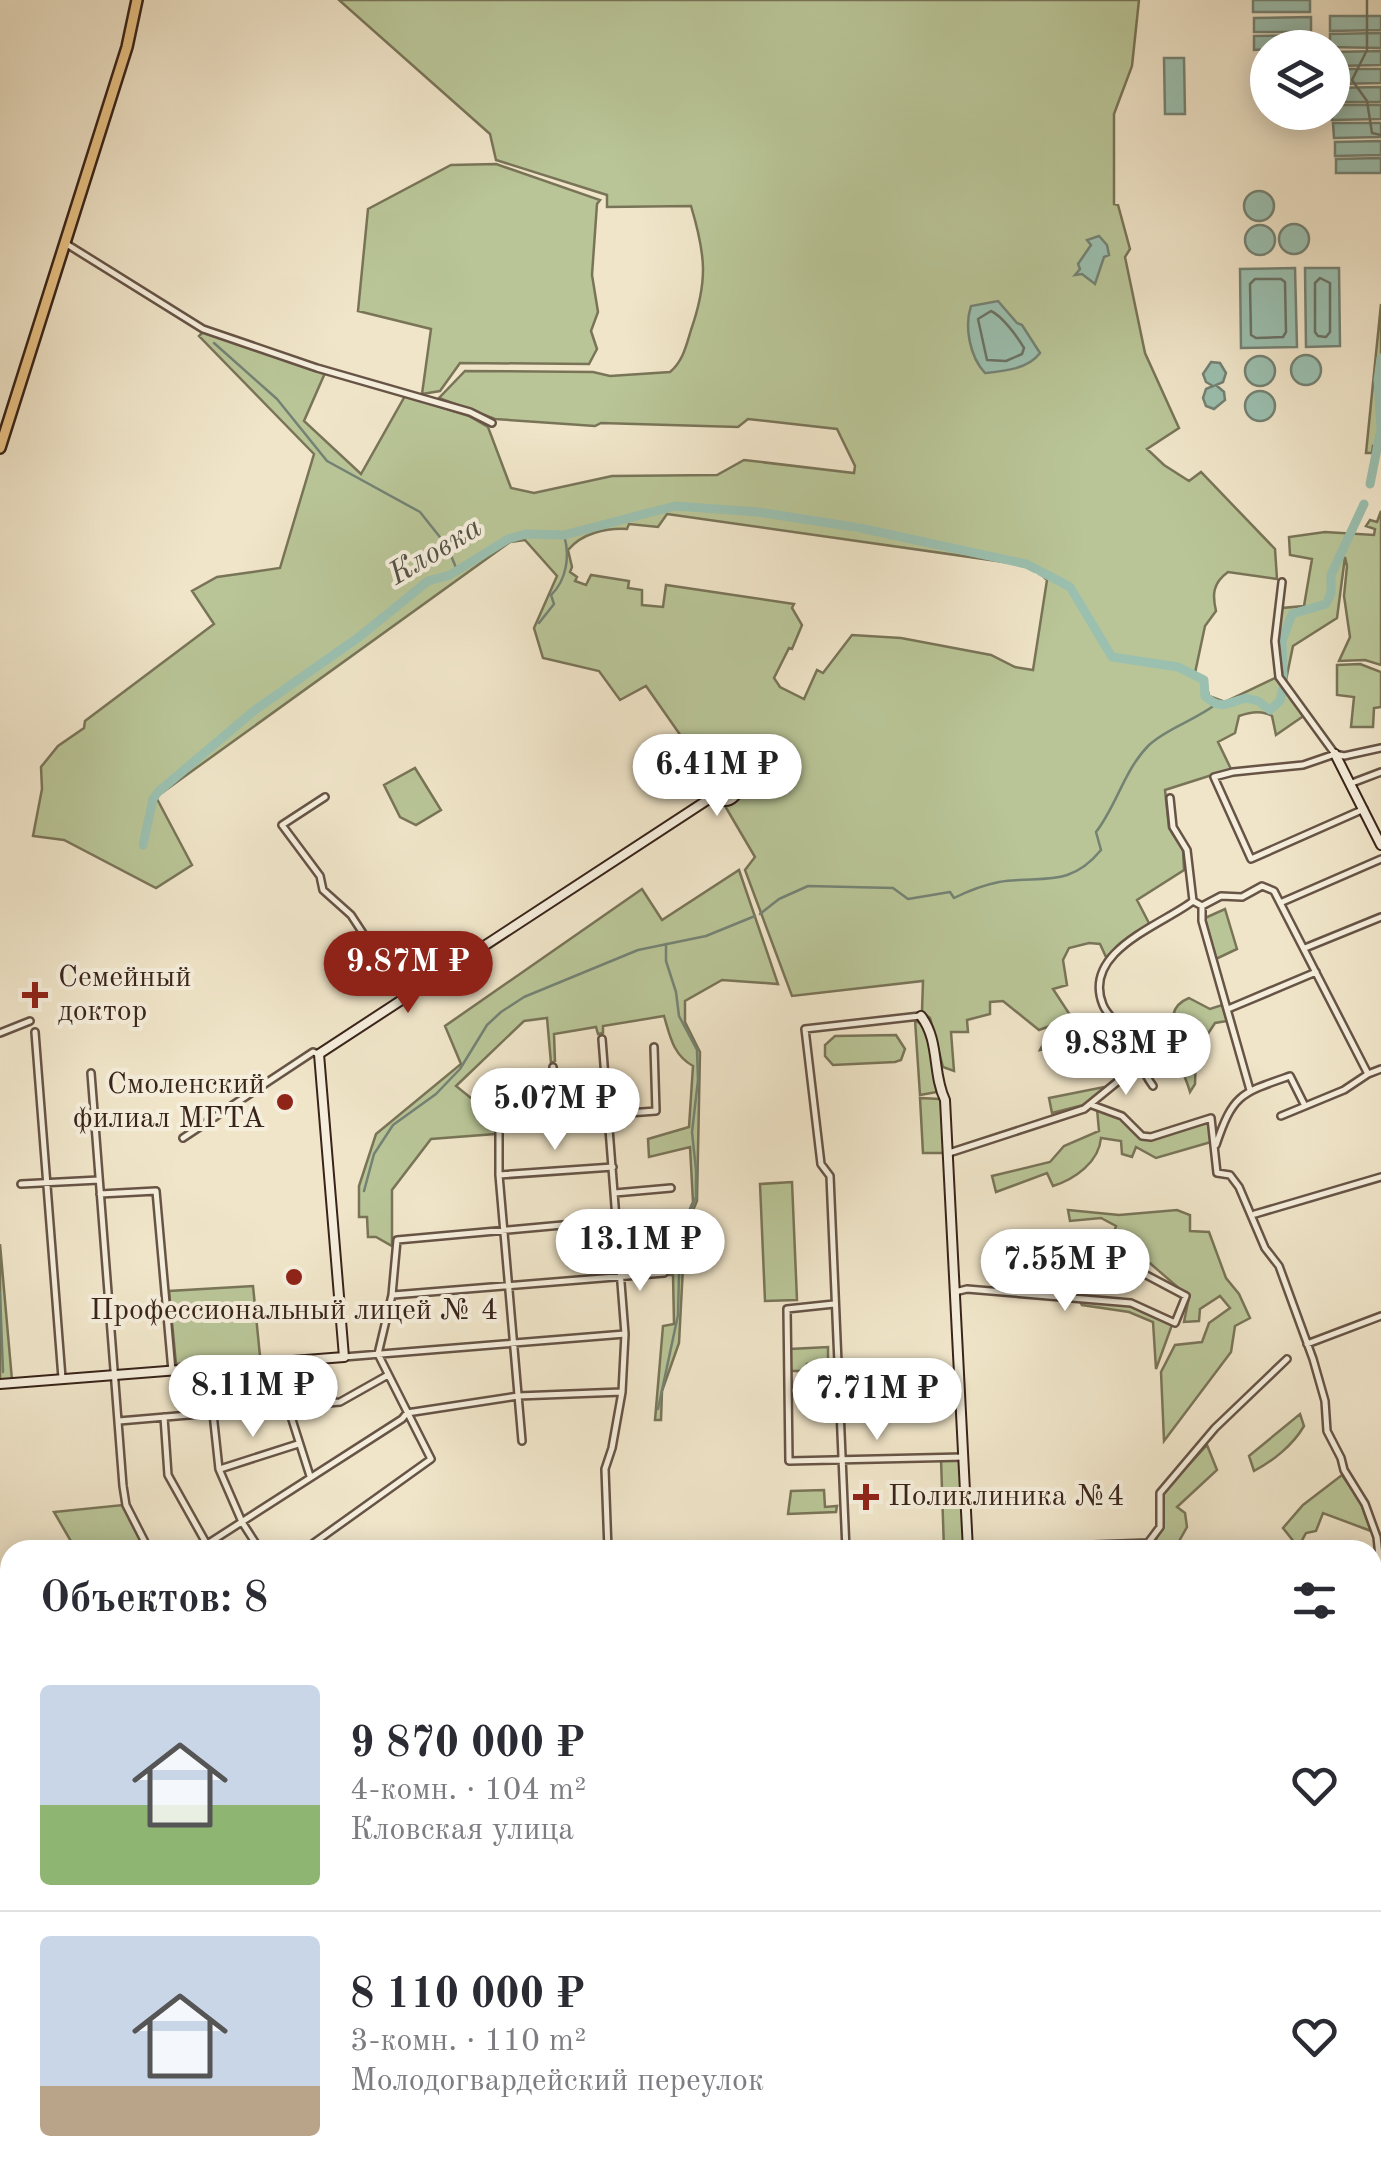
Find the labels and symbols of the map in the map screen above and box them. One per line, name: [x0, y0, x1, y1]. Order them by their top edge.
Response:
water label: Кловка: [383, 512, 488, 593]
pin: 6.41M ₽: [625, 734, 809, 819]
pin: 9.87M ₽: [316, 931, 500, 1016]
place label: Семейный доктор: [58, 963, 192, 1027]
marker: Семейный доктор: [22, 982, 48, 1008]
pin: 9.83M ₽: [1034, 1013, 1218, 1098]
pin: 5.07M ₽: [463, 1068, 647, 1153]
place label: Смоленский филиал МГТА: [73, 1070, 265, 1134]
marker: Смоленский филиал МГТА: [274, 1091, 296, 1113]
pin: 13.1M ₽: [548, 1209, 732, 1294]
pin: 7.55M ₽: [973, 1229, 1157, 1314]
marker: Профессиональный лицей № 4: [283, 1266, 305, 1288]
place label: Профессиональный лицей № 4: [90, 1296, 498, 1326]
pin: 8.11M ₽: [161, 1355, 345, 1440]
pin: 7.71M ₽: [785, 1358, 969, 1443]
place label: Поликлиника №4: [888, 1482, 1124, 1512]
marker: Поликлиника №4: [853, 1484, 879, 1510]

